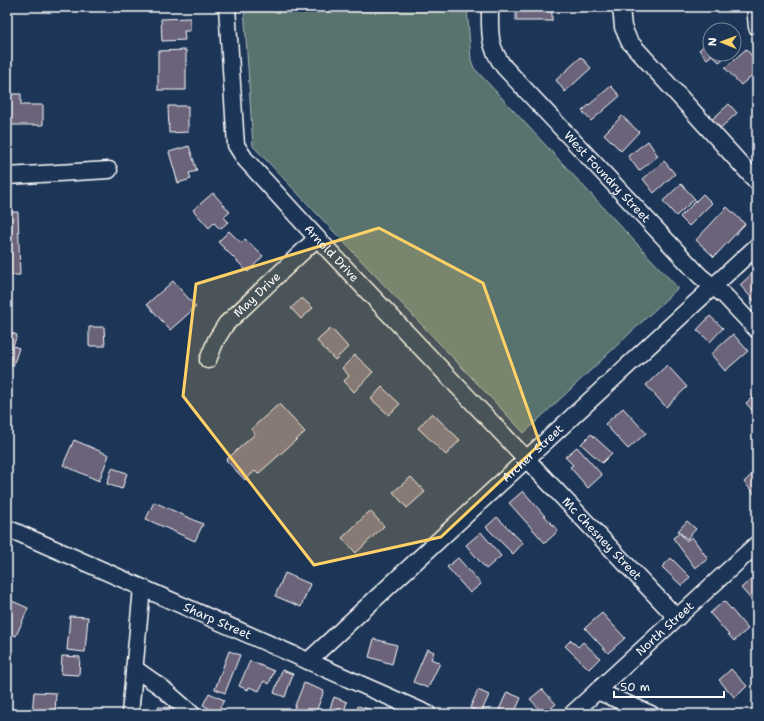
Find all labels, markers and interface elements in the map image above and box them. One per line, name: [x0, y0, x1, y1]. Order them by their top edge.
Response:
north arrow: [702, 22, 742, 62]
text: N: [705, 37, 720, 46]
street label: West Foundry Street: [560, 128, 654, 226]
street label: Arnold Drive: [301, 221, 363, 286]
street label: May Drive: [230, 268, 284, 321]
street label: Archer Street: [498, 421, 567, 486]
street label: Mc Chesney Street: [559, 494, 645, 584]
street label: North Street: [632, 598, 697, 659]
street label: Sharp Street: [181, 599, 254, 643]
scale bar: [614, 673, 724, 699]
text: 50 m: [620, 679, 650, 695]

